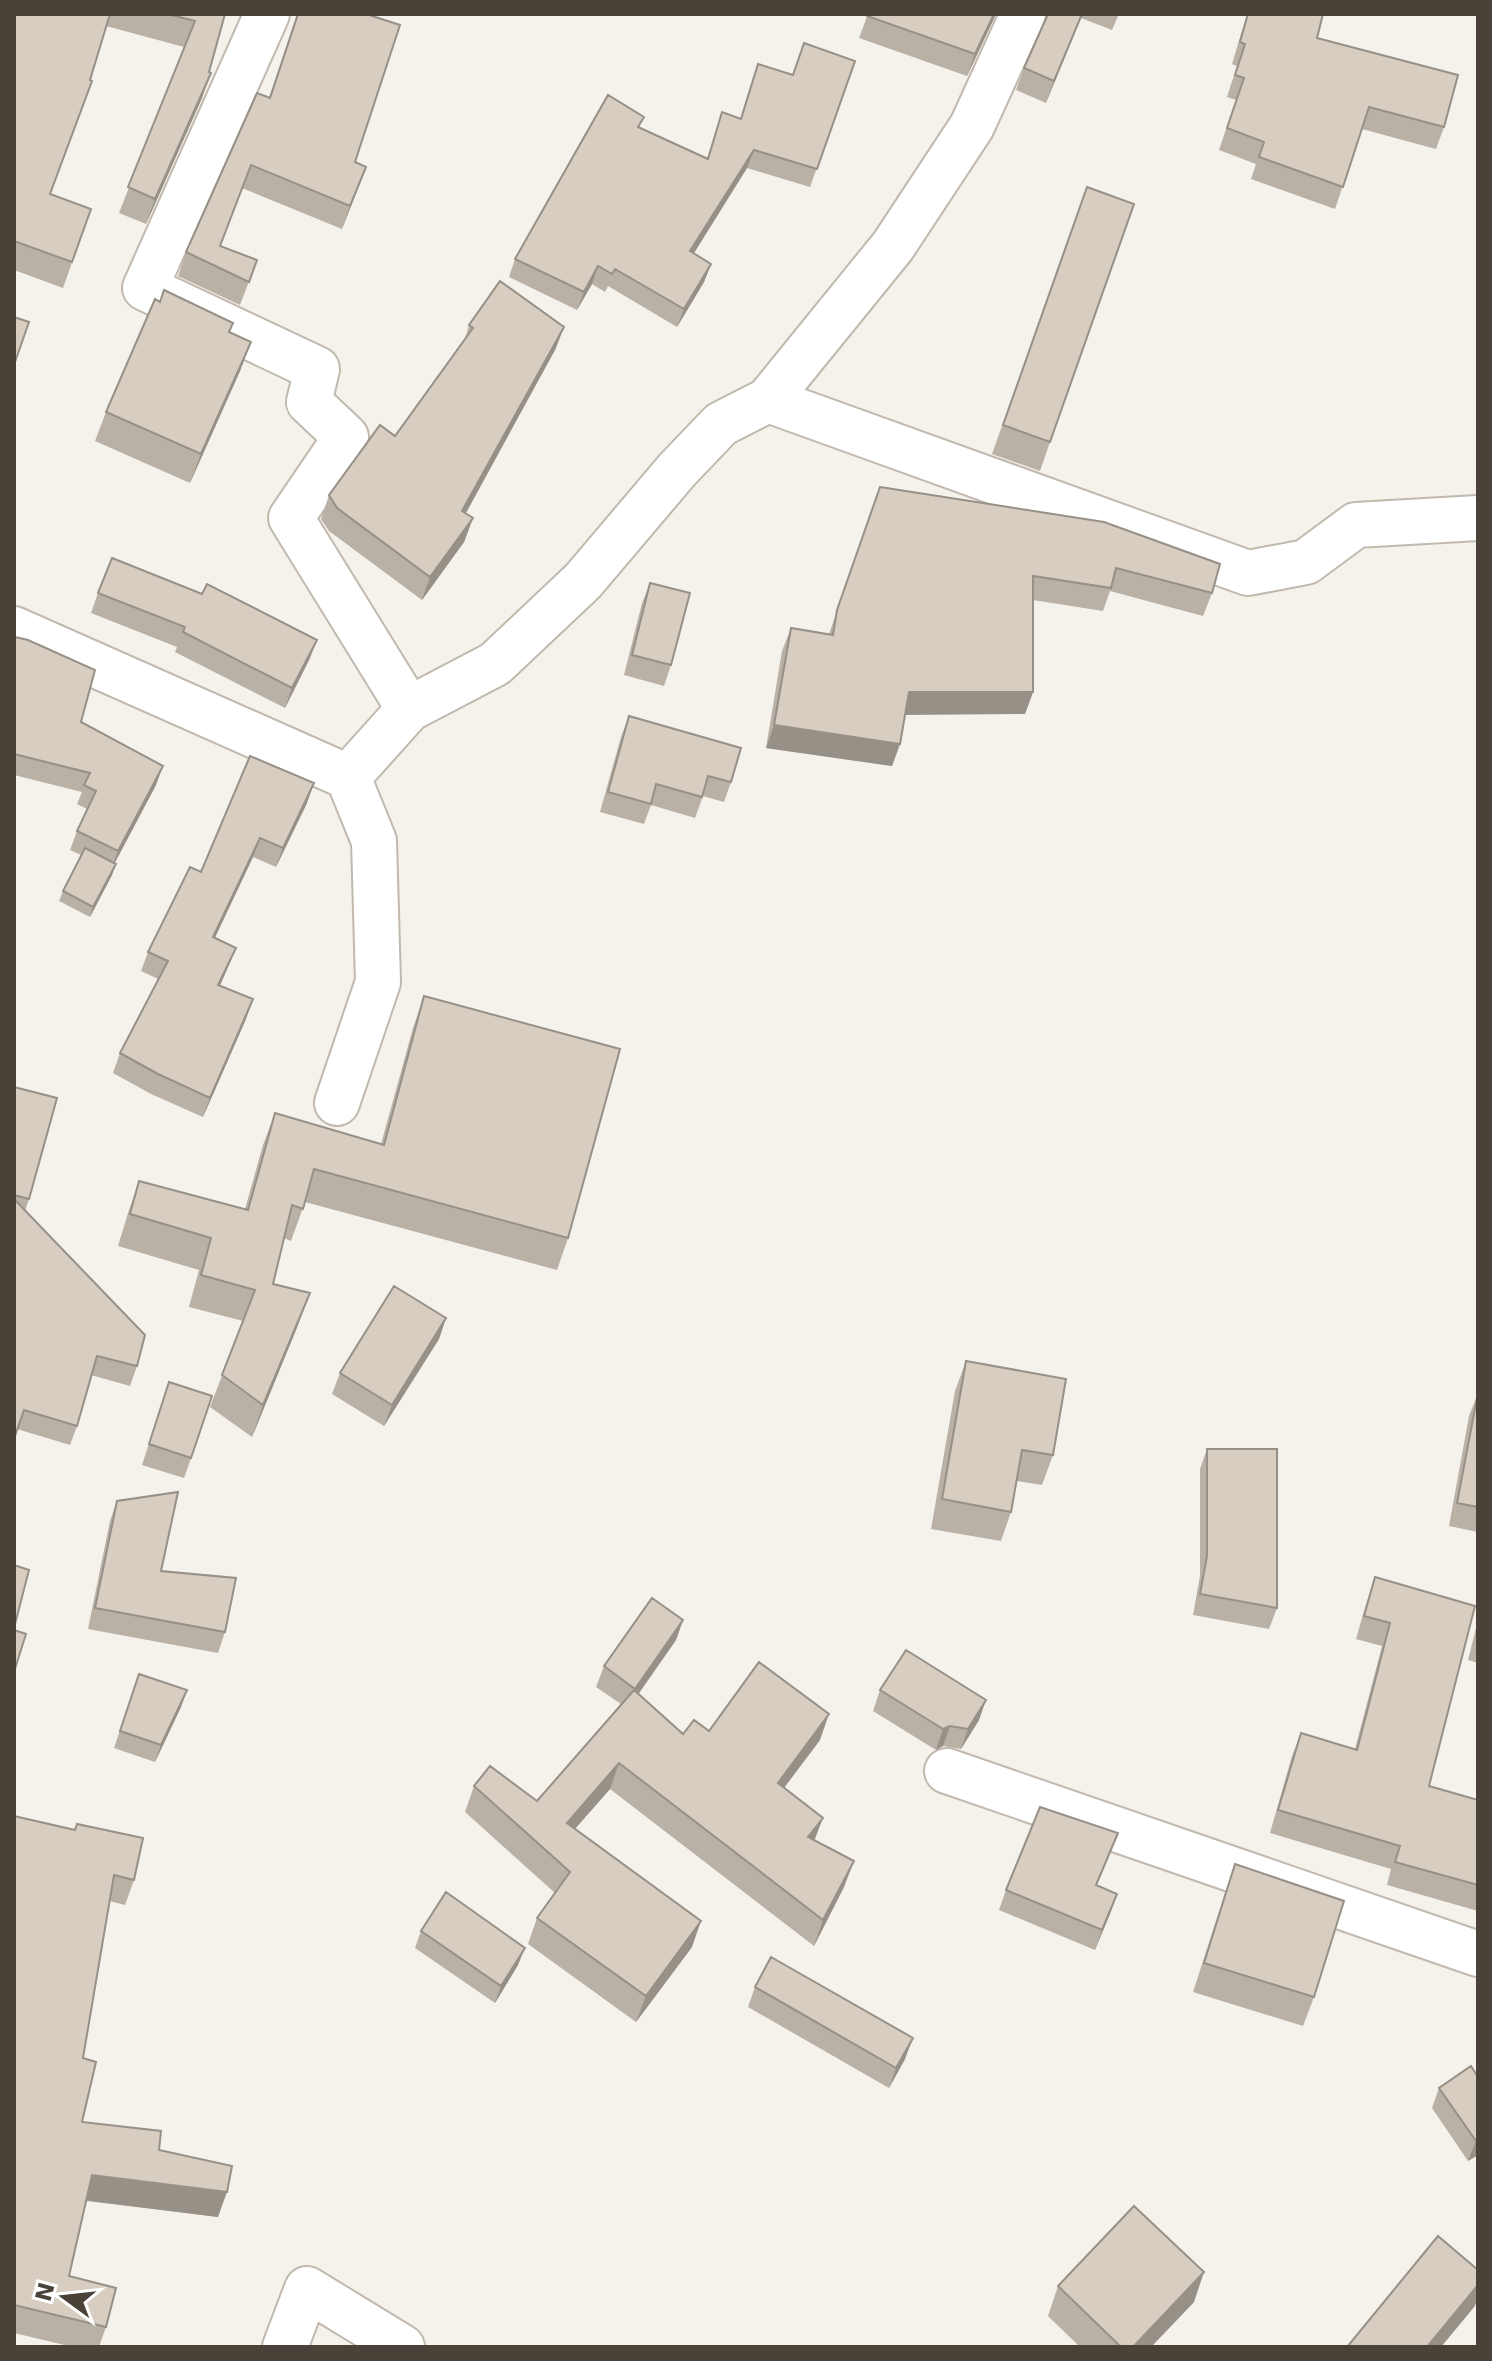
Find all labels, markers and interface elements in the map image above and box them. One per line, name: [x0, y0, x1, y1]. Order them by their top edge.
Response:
north arrow: [24, 2257, 104, 2337]
text: N: [31, 2280, 60, 2304]

